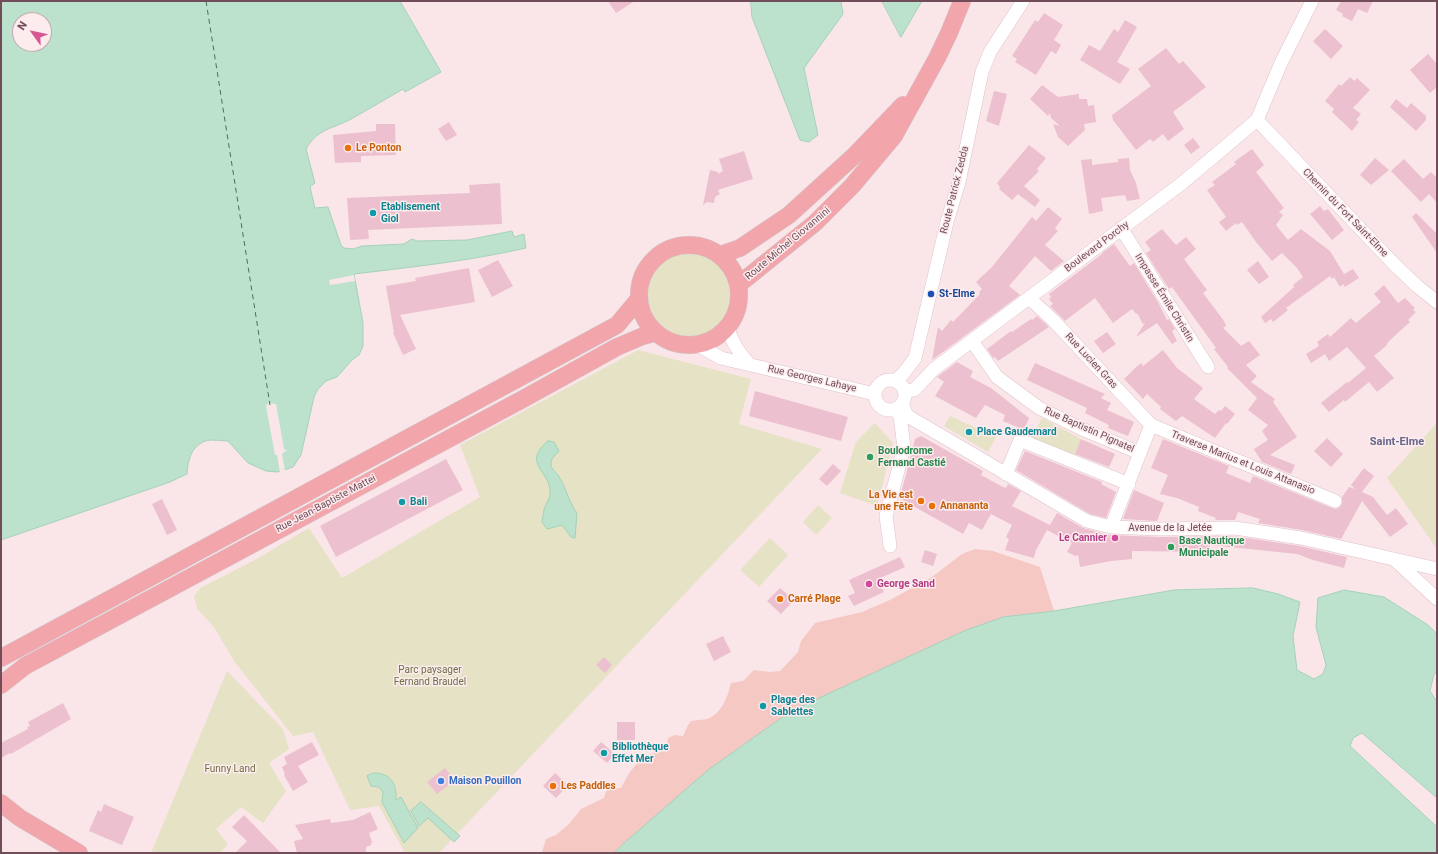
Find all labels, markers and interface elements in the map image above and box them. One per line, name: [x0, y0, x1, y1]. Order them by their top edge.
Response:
north arrow: [12, 12, 52, 52]
text: N: [15, 19, 30, 33]
place label: Le Ponton: [356, 142, 401, 154]
marker: Le Ponton: [343, 143, 353, 153]
street label: Route Patrick Zedda: [938, 145, 972, 235]
street label: Chemin du Fort Saint-Elme: [1300, 166, 1390, 260]
place label: Etablisement Giol: [381, 201, 440, 224]
street label: Route Michel Giovannini: [743, 205, 833, 283]
marker: Etablisement Giol: [368, 208, 378, 218]
street label: Boulevard Porchy: [1062, 219, 1132, 275]
street label: Impasse Émile Christin: [1132, 252, 1196, 344]
place label: St-Elme: [939, 288, 975, 300]
marker: St-Elme: [926, 289, 936, 299]
street label: Rue Lucien Gras: [1062, 331, 1120, 391]
street label: Rue Georges Lahaye: [766, 363, 858, 395]
street label: Rue Baptistin Pignatel: [1042, 405, 1136, 455]
place label: Place Gaudemard: [977, 426, 1057, 438]
marker: Place Gaudemard: [964, 427, 974, 437]
street label: Traverse Marius et Louis Attanasio: [1169, 429, 1317, 497]
district label: Saint-Elme: [1370, 435, 1424, 449]
place label: Boulodrome Fernand Castié: [878, 445, 946, 468]
marker: Boulodrome Fernand Castié: [865, 452, 875, 462]
street label: Rue Jean-Baptiste Mattei: [274, 472, 378, 536]
place label: La Vie est une Fête: [869, 489, 913, 512]
place label: Bali: [410, 496, 427, 508]
marker: La Vie est une Fête: [916, 496, 926, 506]
marker: Bali: [397, 497, 407, 507]
place label: Annananta: [940, 500, 988, 512]
marker: Annananta: [927, 501, 937, 511]
street label: Avenue de la Jetée: [1128, 522, 1212, 534]
place label: Le Cannier: [1059, 532, 1107, 544]
marker: Le Cannier: [1110, 533, 1120, 543]
place label: Base Nautique Municipale: [1179, 535, 1244, 558]
marker: Base Nautique Municipale: [1166, 542, 1176, 552]
place label: George Sand: [877, 578, 935, 590]
marker: George Sand: [864, 579, 874, 589]
place label: Carré Plage: [788, 593, 841, 605]
marker: Carré Plage: [775, 594, 785, 604]
park label: Parc paysager Fernand Braudel: [394, 664, 466, 688]
place label: Plage des Sablettes: [771, 694, 815, 718]
marker: Plage des Sablettes: [758, 701, 768, 711]
place label: Bibliothèque Effet Mer: [612, 741, 669, 764]
marker: Bibliothèque Effet Mer: [599, 748, 609, 758]
park label: Funny Land: [204, 763, 256, 775]
place label: Maison Pouillon: [449, 775, 521, 787]
marker: Maison Pouillon: [436, 776, 446, 786]
place label: Les Paddles: [561, 780, 616, 792]
marker: Les Paddles: [548, 781, 558, 791]

